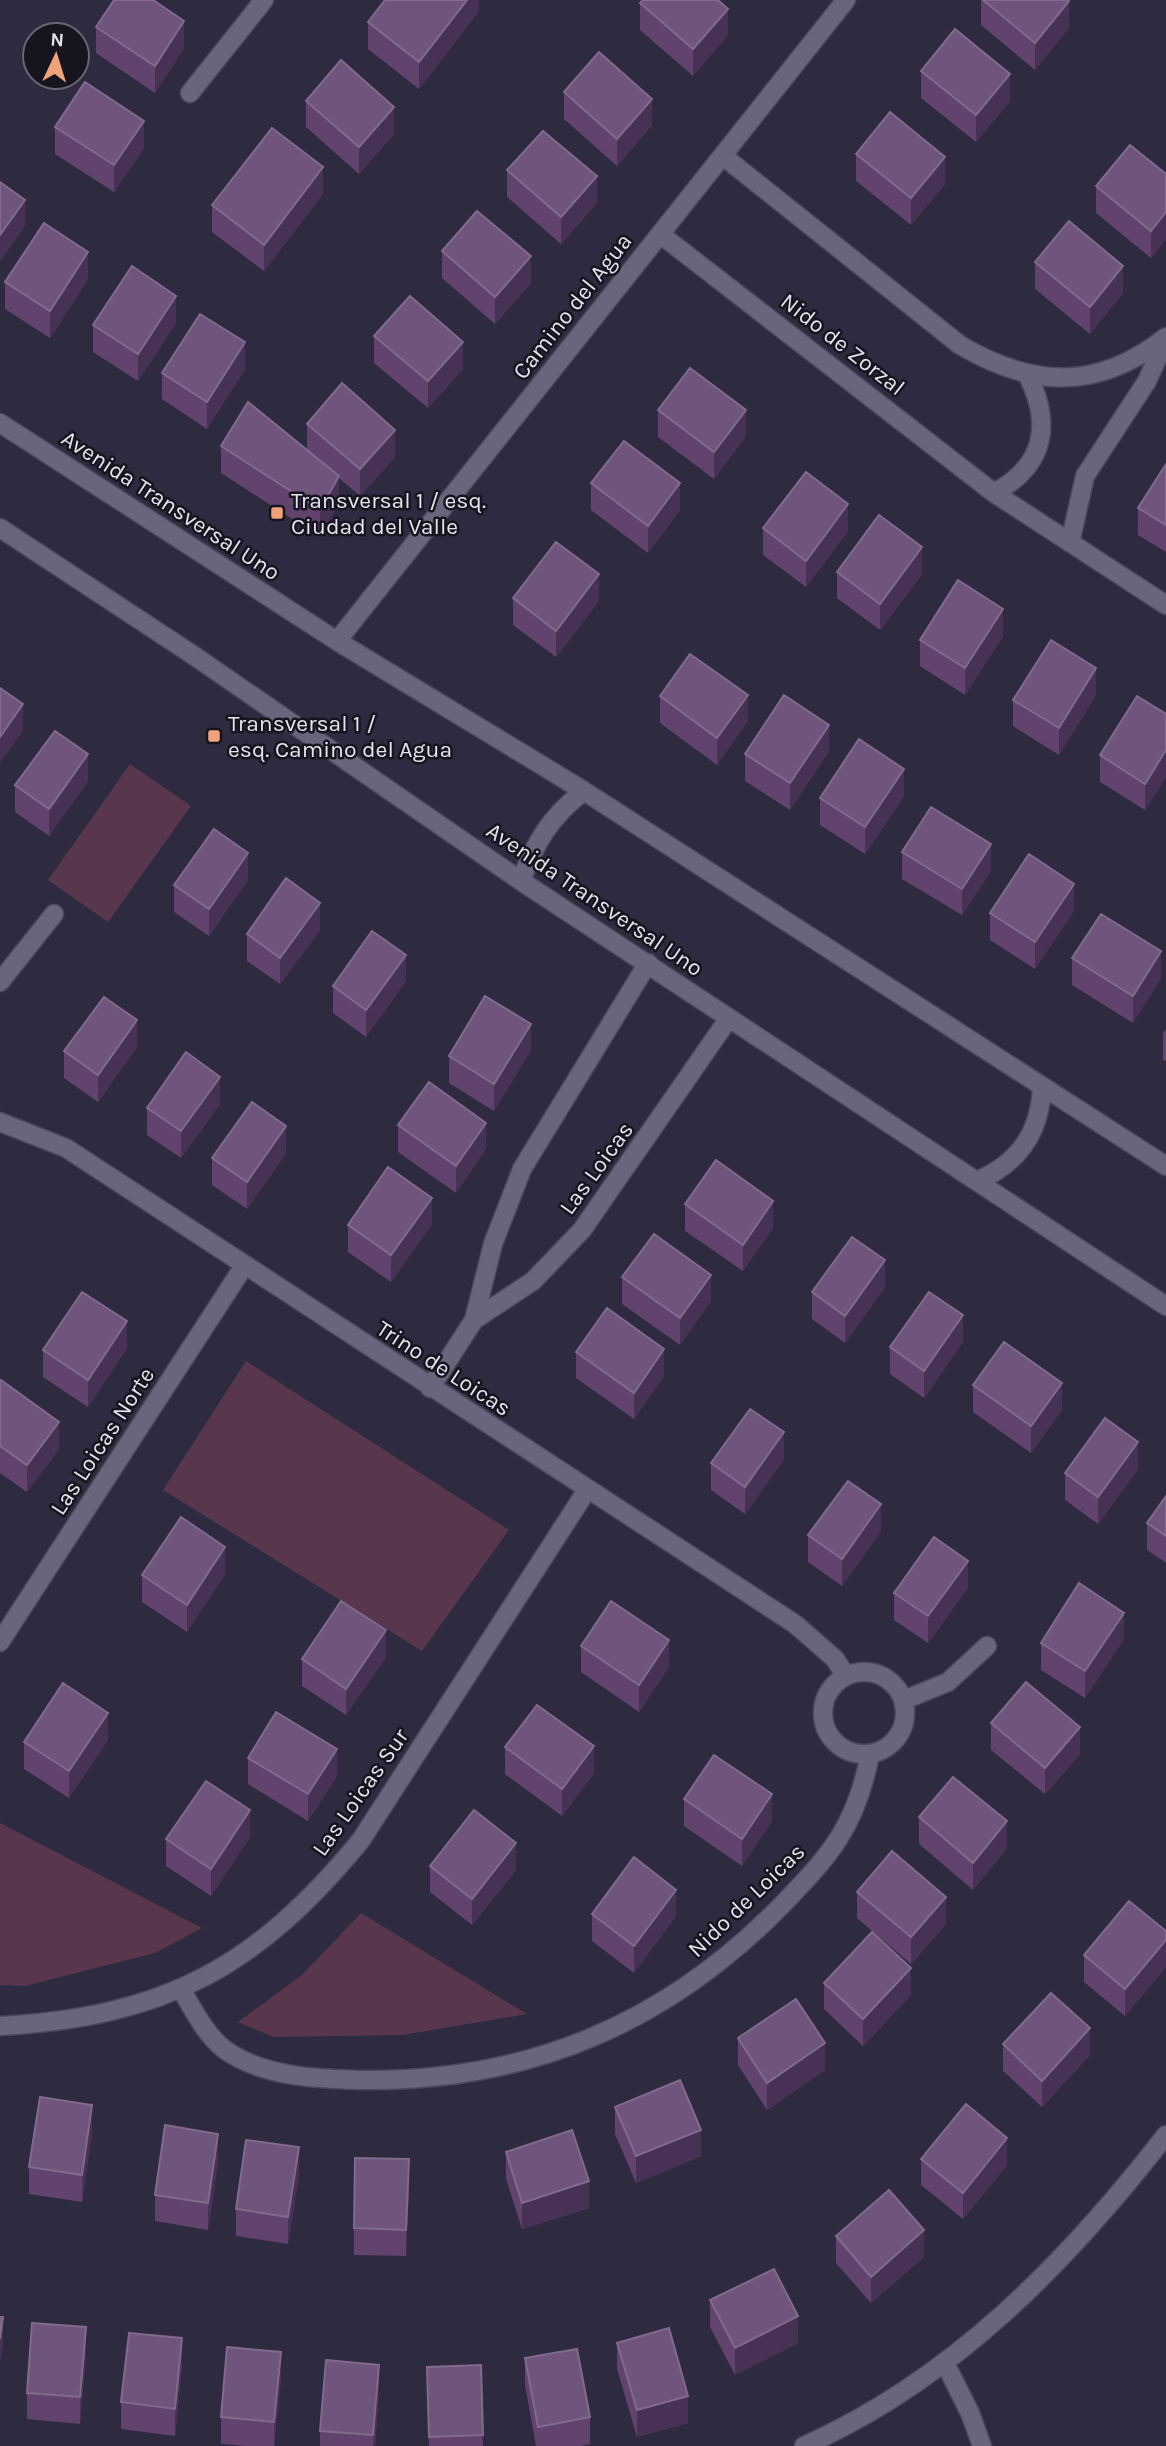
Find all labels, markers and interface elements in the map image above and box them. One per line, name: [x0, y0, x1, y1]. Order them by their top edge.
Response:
north arrow: [21, 21, 91, 91]
text: N: [50, 29, 65, 51]
street label: Camino del Agua: [507, 228, 638, 384]
street label: Nido de Zorzal: [775, 288, 910, 401]
street label: Avenida Transversal Uno: [56, 425, 285, 586]
place label: Transversal 1 / esq. Ciudad del Valle: [291, 487, 486, 540]
marker: Transversal 1 / esq. Ciudad del Valle: [269, 505, 285, 521]
place label: Transversal 1 / esq. Camino del Agua: [228, 710, 452, 763]
marker: Transversal 1 / esq. Camino del Agua: [206, 728, 222, 744]
street label: Avenida Transversal Uno: [481, 817, 708, 982]
street label: Las Loicas: [554, 1117, 639, 1220]
street label: Trino de Loicas: [372, 1315, 516, 1422]
street label: Las Loicas Norte: [45, 1363, 160, 1520]
street label: Las Loicas Sur: [307, 1723, 415, 1861]
street label: Nido de Loicas: [682, 1838, 810, 1963]

